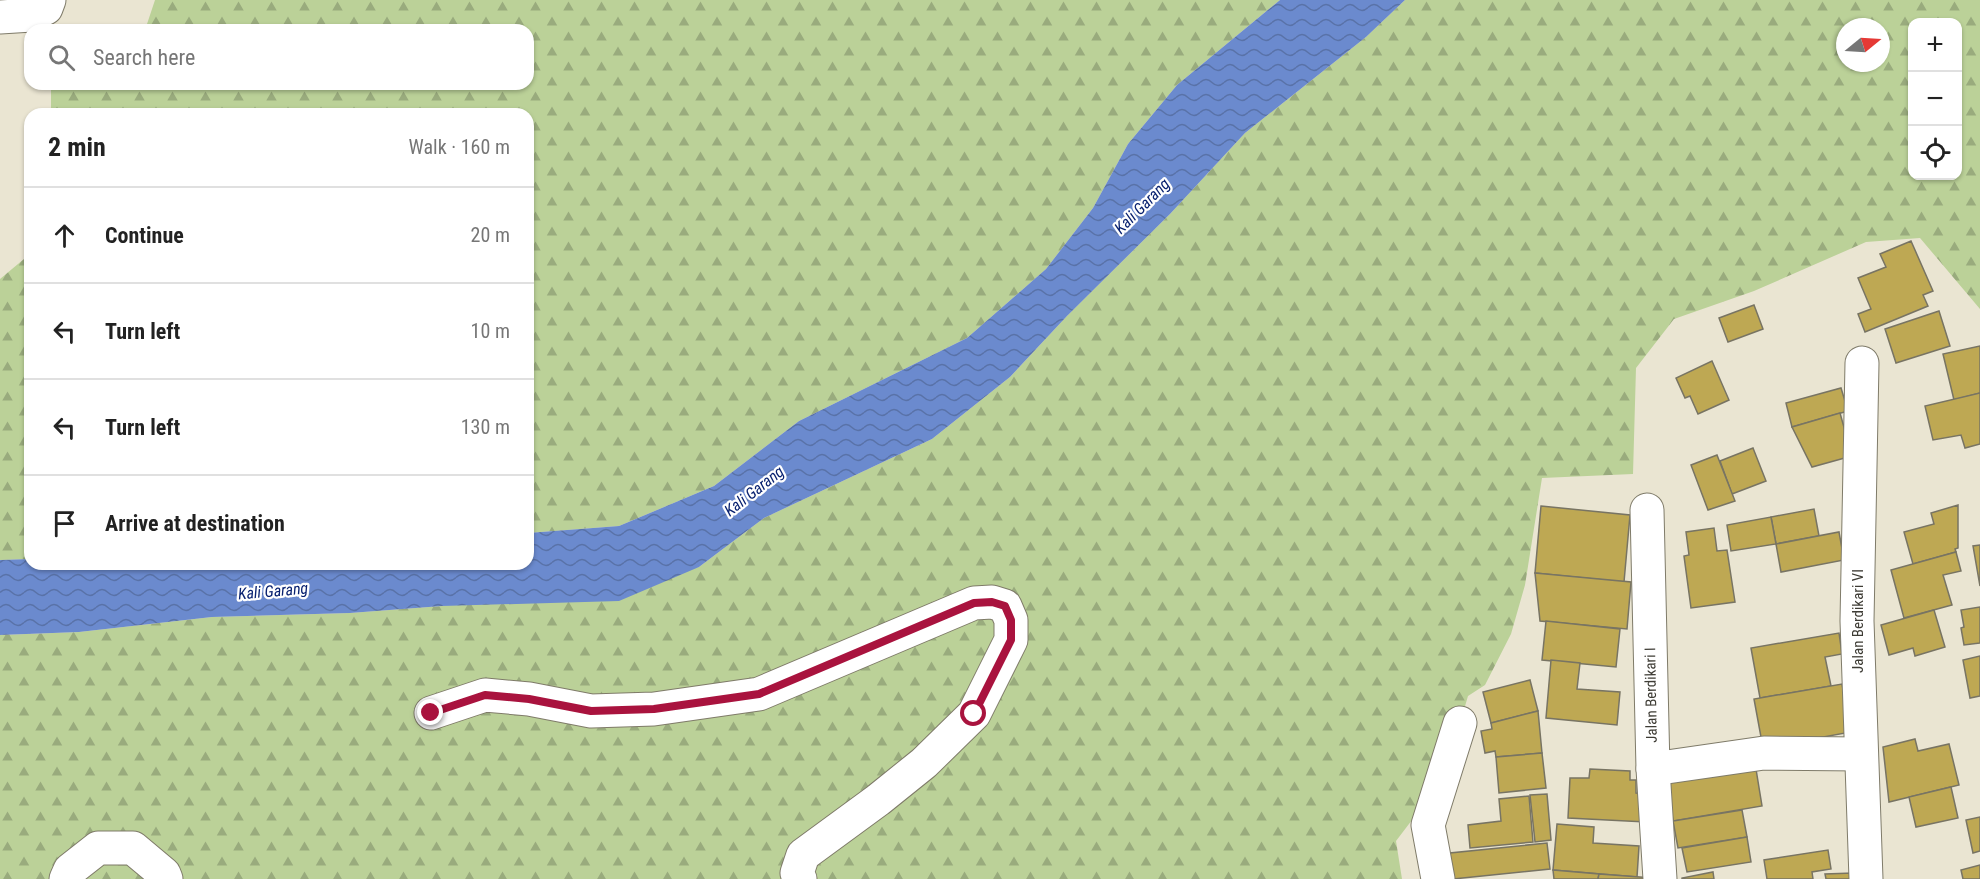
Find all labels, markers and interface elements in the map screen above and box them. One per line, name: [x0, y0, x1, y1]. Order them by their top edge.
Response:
north arrow: [1836, 18, 1890, 72]
map controls: [1908, 18, 1962, 180]
button: +: [1908, 18, 1962, 72]
search box: [24, 24, 534, 90]
icon: search: [45, 41, 78, 74]
text: Search here: [93, 45, 195, 70]
button: −: [1908, 72, 1962, 126]
button: locate: [1908, 126, 1962, 180]
text: 2 min: [48, 132, 106, 162]
text: Walk · 160 m: [409, 135, 510, 159]
water label: Kali Garang: [1110, 174, 1174, 238]
icon: ahead: [48, 219, 81, 252]
text: Continue: [105, 223, 184, 248]
text: 20 m: [471, 223, 510, 247]
icon: left: [48, 315, 81, 348]
text: Turn left: [105, 319, 180, 344]
text: 10 m: [471, 319, 510, 343]
icon: left: [48, 411, 81, 444]
text: Turn left: [105, 415, 180, 440]
text: 130 m: [461, 415, 510, 439]
water label: Kali Garang: [720, 462, 788, 520]
icon: arrive: [48, 507, 81, 540]
text: Arrive at destination: [105, 511, 285, 536]
street label: Jalan Berdikari VI: [1849, 569, 1867, 673]
water label: Kali Garang: [237, 578, 309, 604]
street label: Jalan Berdikari I: [1641, 647, 1661, 743]
route end: [417, 699, 443, 725]
route start: [960, 700, 986, 726]

